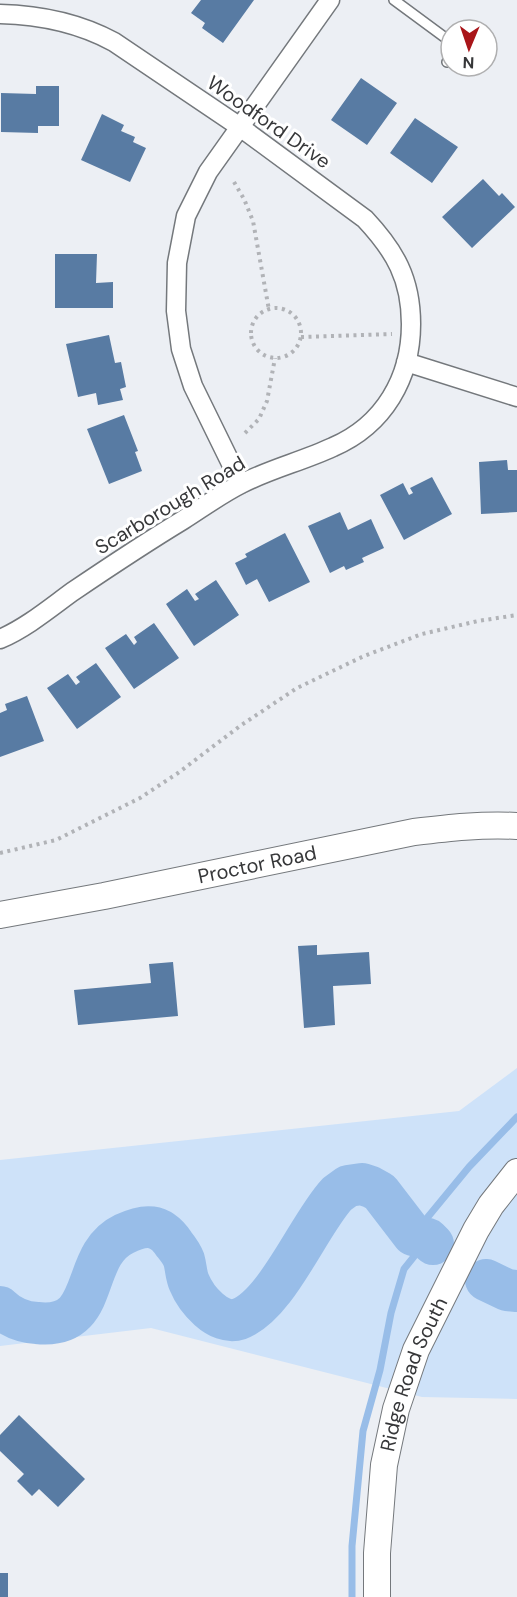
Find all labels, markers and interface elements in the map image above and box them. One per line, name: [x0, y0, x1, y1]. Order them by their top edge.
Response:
north arrow: [439, 18, 499, 78]
text: N: [462, 52, 475, 73]
street label: Woodford Drive: [202, 70, 336, 174]
street label: Scarborough Road: [90, 450, 250, 560]
street label: Proctor Road: [195, 839, 319, 889]
street label: Ridge Road South: [374, 1293, 453, 1454]

